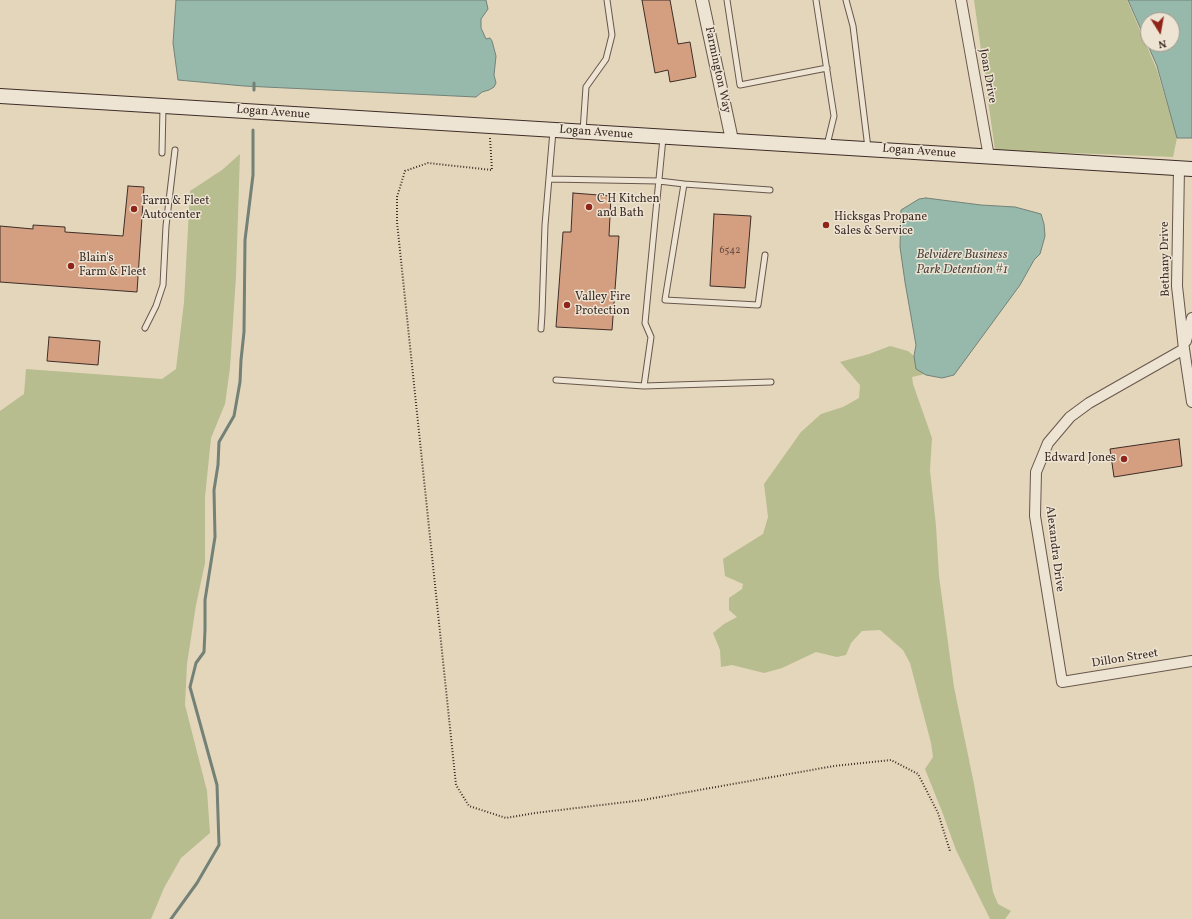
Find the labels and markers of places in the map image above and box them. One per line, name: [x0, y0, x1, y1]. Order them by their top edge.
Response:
place label: C H Kitchen and Bath: [597, 193, 660, 221]
place label: Farm & Fleet Autocenter: [142, 195, 209, 223]
marker: C H Kitchen and Bath: [584, 202, 594, 212]
marker: Farm & Fleet Autocenter: [129, 204, 139, 214]
place label: Hicksgas Propane Sales & Service: [834, 211, 927, 239]
marker: Hicksgas Propane Sales & Service: [821, 220, 831, 230]
place label: Blain's Farm & Fleet: [79, 252, 146, 280]
marker: Blain's Farm & Fleet: [66, 261, 76, 271]
place label: Valley Fire Protection: [575, 291, 630, 319]
marker: Valley Fire Protection: [562, 300, 572, 310]
place label: Edward Jones: [1044, 452, 1116, 466]
marker: Edward Jones: [1119, 454, 1129, 464]

